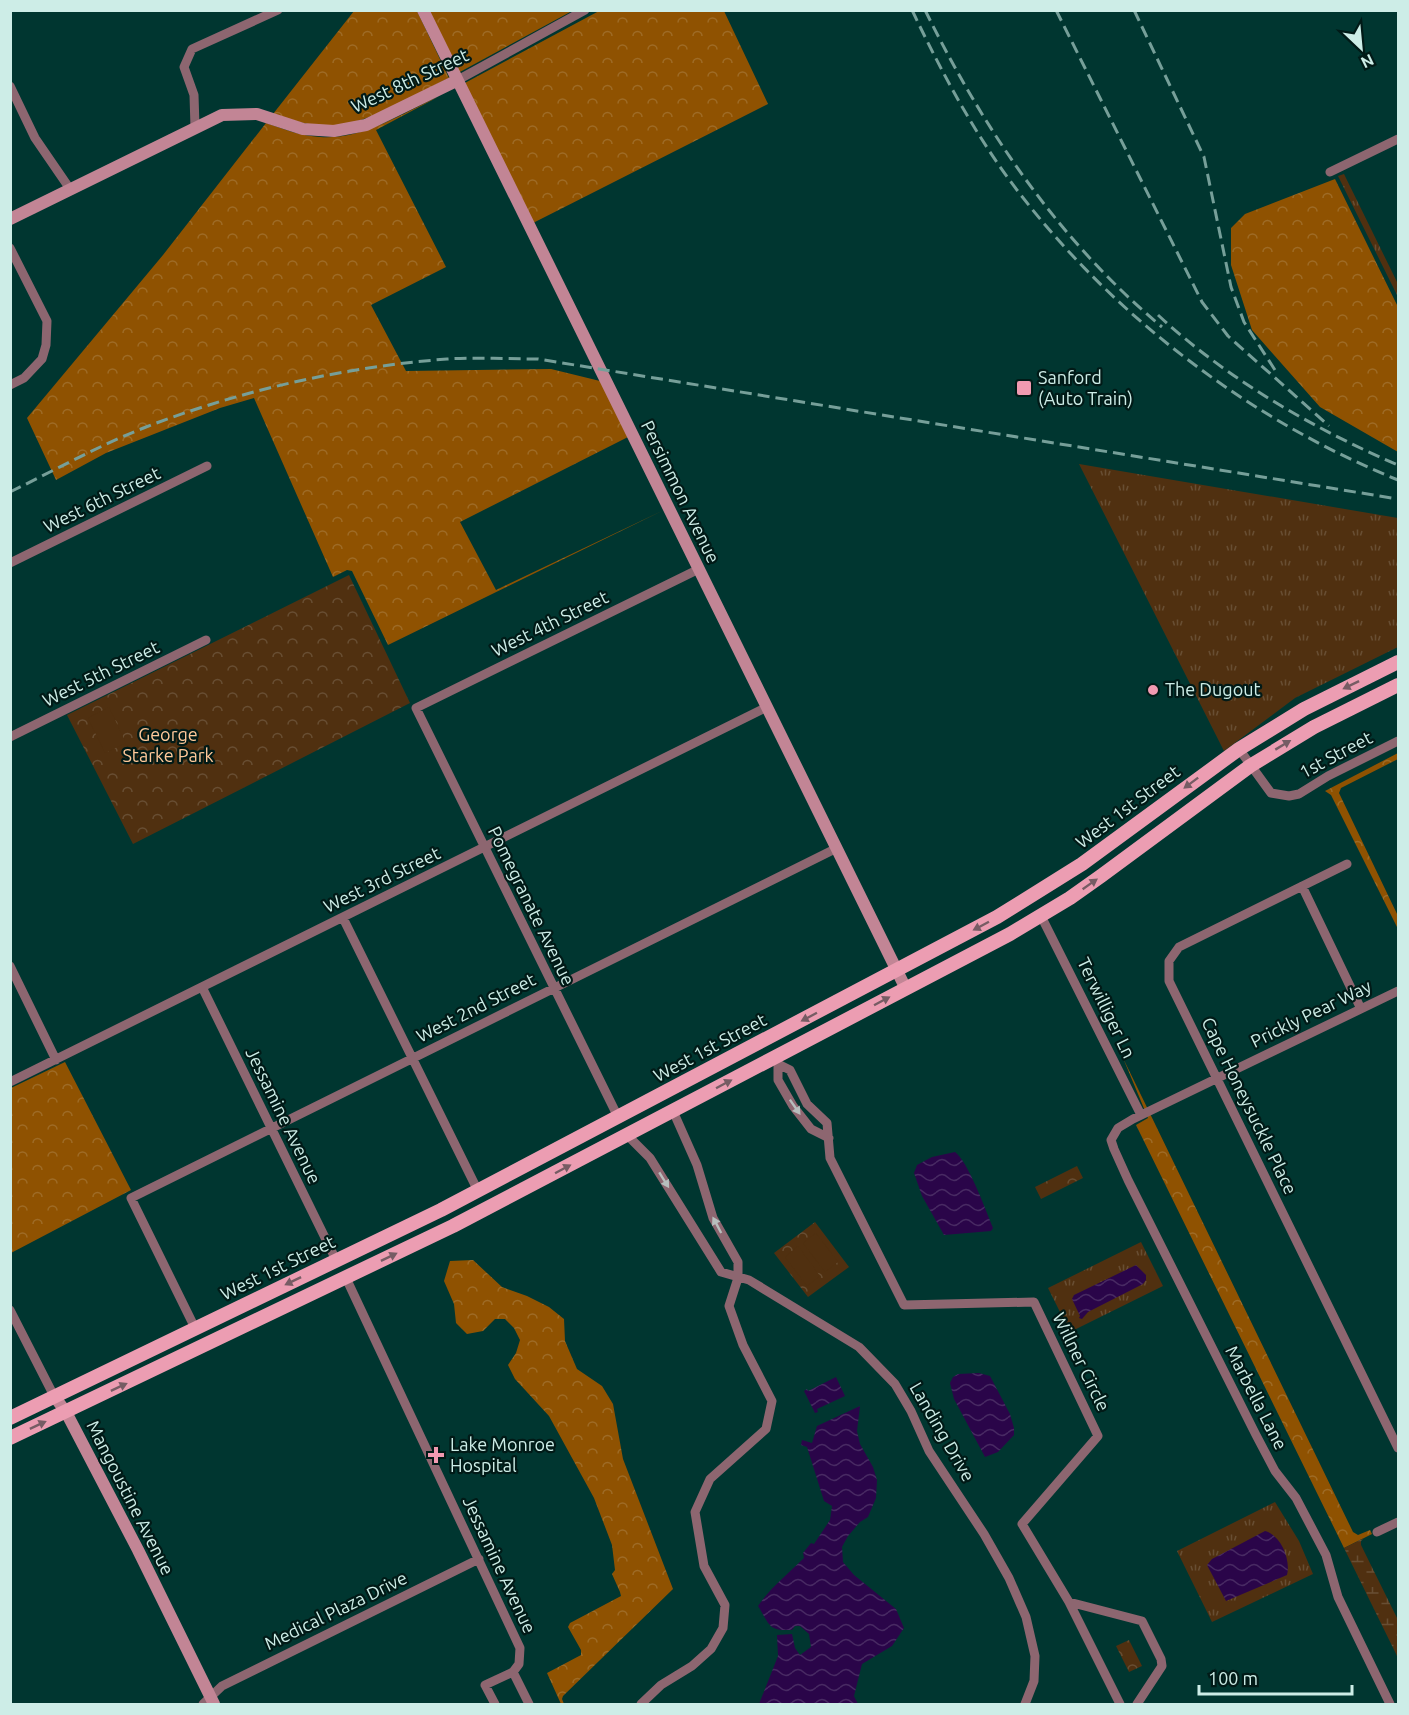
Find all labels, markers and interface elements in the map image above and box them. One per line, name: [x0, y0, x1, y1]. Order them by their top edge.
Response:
north arrow: [1331, 18, 1391, 78]
street label: West 8th Street: [348, 44, 471, 116]
text: N: [1358, 51, 1377, 72]
place label: Sanford (Auto Train): [1038, 367, 1133, 409]
marker: Sanford (Auto Train): [1015, 379, 1033, 397]
street label: Persimmon Avenue: [638, 417, 724, 566]
street label: West 6th Street: [40, 462, 163, 536]
street label: West 4th Street: [488, 586, 611, 660]
street label: West 5th Street: [39, 636, 162, 710]
place label: The Dugout: [1165, 679, 1261, 699]
one-way arrow: [1343, 681, 1360, 690]
marker: The Dugout: [1146, 683, 1160, 697]
park label: George Starke Park: [122, 724, 214, 765]
street label: 1st Street: [1296, 727, 1375, 782]
one-way arrow: [1275, 740, 1291, 751]
street label: West 1st Street: [1072, 761, 1183, 852]
one-way arrow: [1184, 777, 1200, 789]
street label: Pomegranate Avenue: [485, 823, 579, 988]
street label: West 3rd Street: [320, 842, 443, 916]
one-way arrow: [1082, 878, 1098, 890]
one-way arrow: [972, 921, 989, 931]
street label: Terwilliger Ln: [1074, 954, 1140, 1061]
street label: West 2nd Street: [413, 969, 538, 1046]
street label: Prickly Pear Way: [1247, 975, 1374, 1051]
one-way arrow: [874, 996, 891, 1006]
street label: West 1st Street: [650, 1009, 769, 1085]
one-way arrow: [800, 1012, 817, 1022]
street label: Cape Honeysuckle Place: [1198, 1014, 1301, 1197]
street label: Jessamine Avenue: [242, 1044, 325, 1187]
one-way arrow: [715, 1080, 732, 1089]
one-way arrow: [789, 1099, 800, 1115]
one-way arrow: [555, 1164, 572, 1174]
one-way arrow: [658, 1172, 669, 1188]
one-way arrow: [712, 1216, 722, 1233]
street label: West 1st Street: [217, 1231, 338, 1303]
one-way arrow: [381, 1253, 398, 1262]
one-way arrow: [284, 1276, 301, 1285]
street label: Willner Circle: [1049, 1309, 1114, 1414]
street label: Marbella Lane: [1222, 1342, 1292, 1453]
street label: Landing Drive: [906, 1378, 979, 1485]
one-way arrow: [110, 1383, 127, 1392]
street label: Mangoustine Avenue: [83, 1417, 179, 1578]
one-way arrow: [30, 1421, 47, 1430]
place label: Lake Monroe Hospital: [450, 1434, 555, 1475]
marker: Lake Monroe Hospital: [427, 1446, 445, 1464]
street label: Jessamine Avenue: [459, 1493, 540, 1636]
street label: Medical Plaza Drive: [261, 1567, 410, 1653]
scale bar: [1199, 1658, 1352, 1696]
text: 100 m: [1208, 1668, 1258, 1688]

